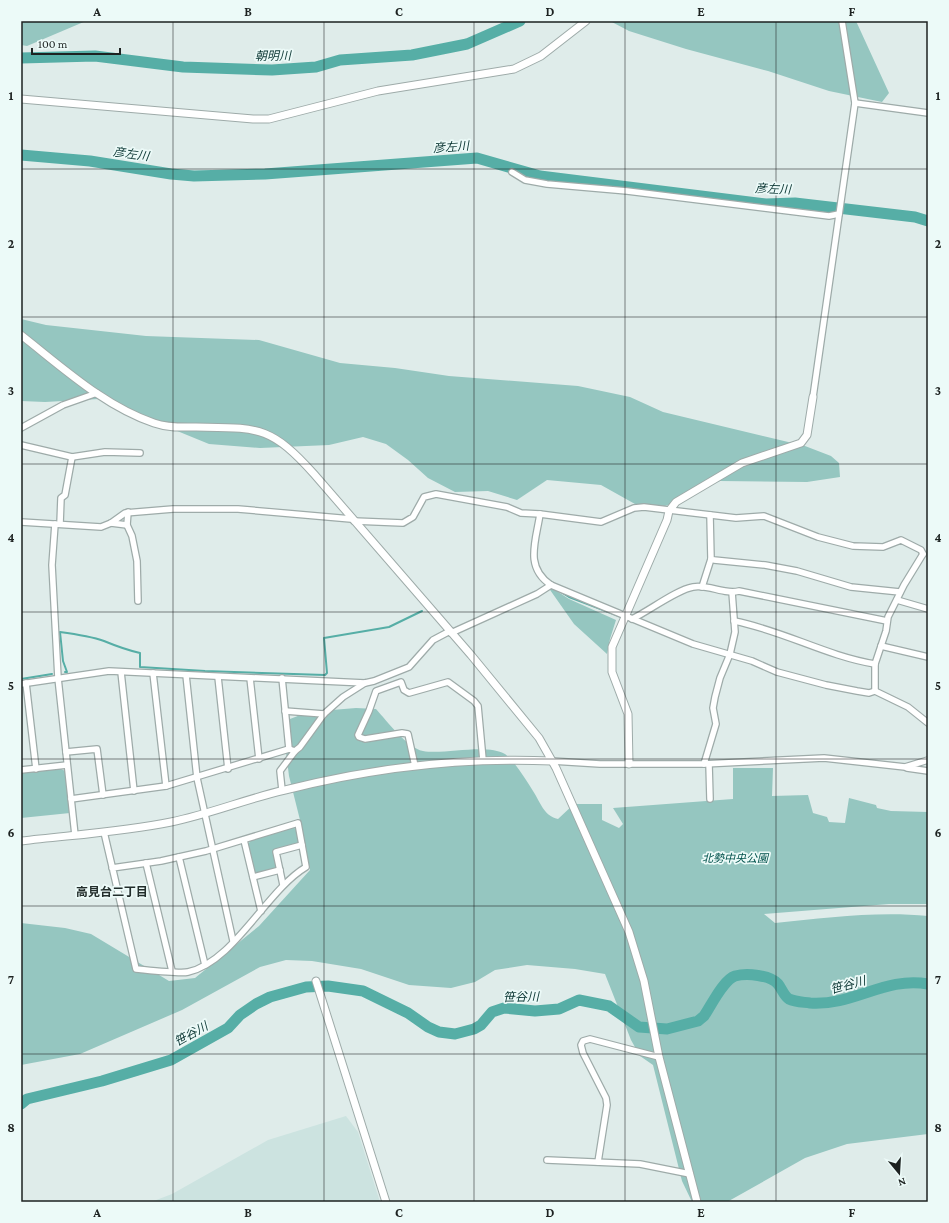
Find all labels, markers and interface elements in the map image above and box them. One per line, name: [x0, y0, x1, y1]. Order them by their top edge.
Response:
text: A: [92, 4, 101, 19]
text: B: [244, 4, 252, 19]
text: C: [395, 4, 403, 19]
text: D: [546, 4, 555, 19]
text: E: [697, 4, 705, 19]
text: F: [849, 4, 856, 19]
scale bar: [32, 30, 120, 56]
text: 100 m: [38, 37, 68, 51]
water label: 朝明川: [255, 49, 293, 63]
text: 1: [9, 88, 14, 103]
text: 1: [936, 88, 941, 103]
water label: 彦左川: [433, 139, 471, 155]
water label: 彦左川: [112, 145, 152, 164]
water label: 彦左川: [755, 181, 793, 197]
text: 2: [8, 236, 15, 251]
text: 2: [935, 236, 942, 251]
text: 3: [8, 383, 14, 398]
text: 3: [935, 383, 941, 398]
text: 4: [7, 530, 15, 545]
text: 4: [934, 530, 942, 545]
text: 5: [8, 678, 14, 693]
text: 5: [935, 678, 941, 693]
text: 6: [7, 825, 15, 840]
text: 6: [934, 825, 942, 840]
park label: 北勢中央公園: [702, 852, 770, 864]
district label: 高見台二丁目: [76, 885, 148, 899]
text: 7: [8, 972, 14, 987]
text: 7: [935, 972, 941, 987]
water label: 笹谷川: [829, 973, 869, 996]
water label: 笹谷川: [503, 990, 541, 1004]
water label: 笹谷川: [172, 1018, 212, 1049]
text: 8: [7, 1120, 15, 1135]
text: 8: [934, 1120, 942, 1135]
north arrow: [879, 1153, 919, 1193]
text: N: [896, 1176, 908, 1190]
text: A: [92, 1205, 101, 1220]
text: B: [244, 1205, 252, 1220]
text: C: [395, 1205, 403, 1220]
text: D: [546, 1205, 555, 1220]
text: E: [697, 1205, 705, 1220]
text: F: [849, 1205, 856, 1220]

